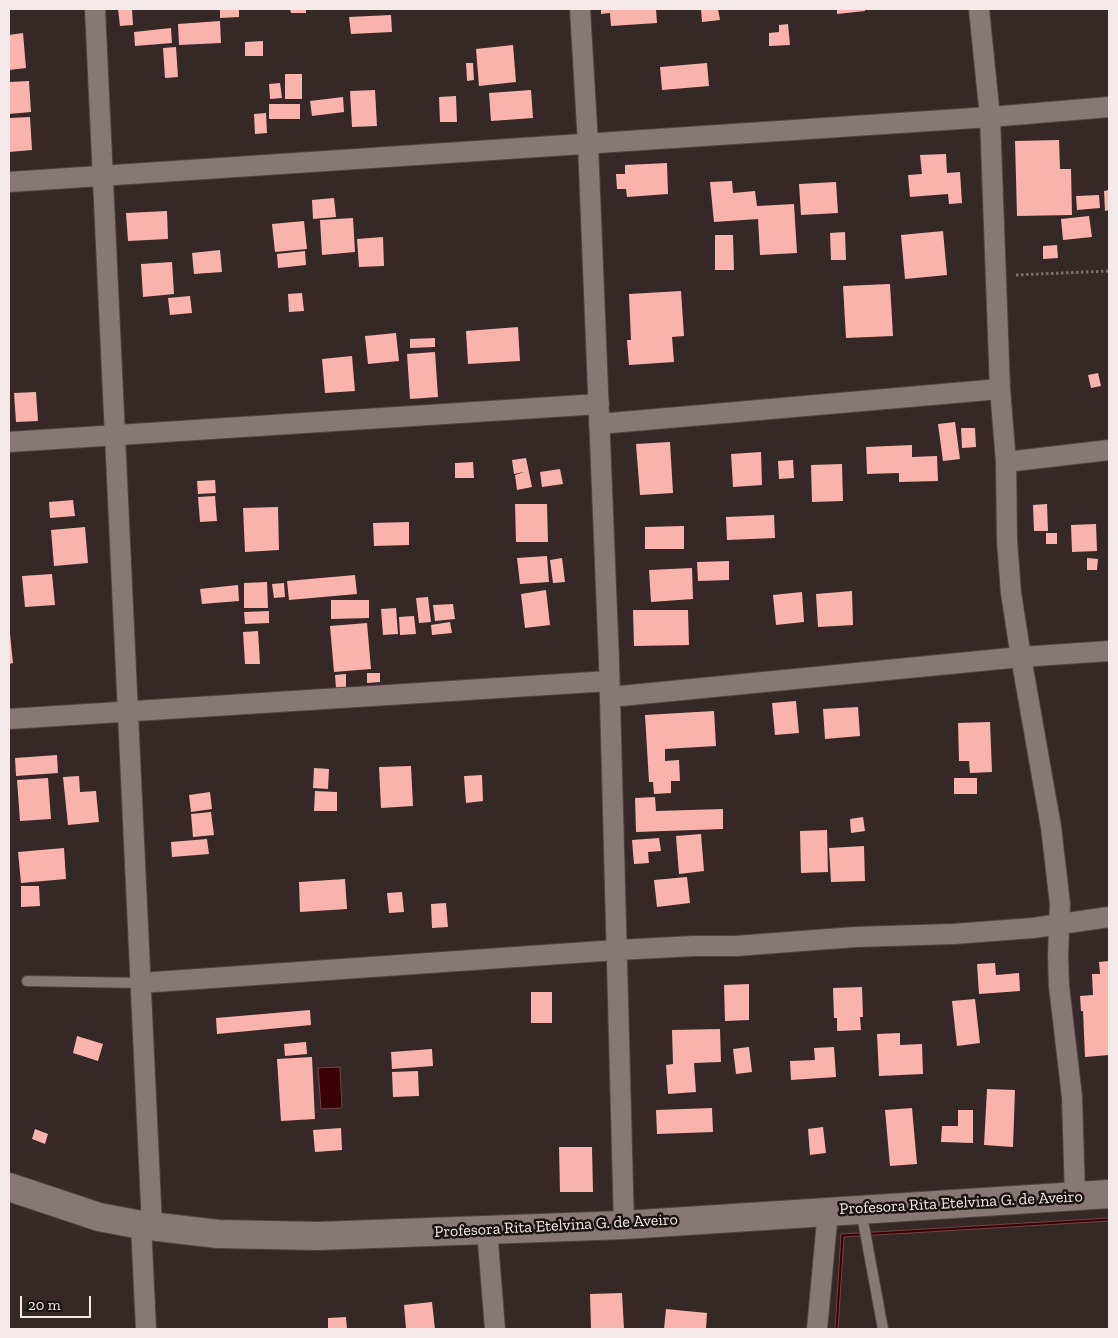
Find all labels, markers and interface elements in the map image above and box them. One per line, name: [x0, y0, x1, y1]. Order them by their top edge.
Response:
street label: Profesora Rita Etelvina G. de Aveiro: [839, 1187, 1083, 1219]
street label: Profesora Rita Etelvina G. de Aveiro: [434, 1210, 678, 1242]
scale bar: [22, 1286, 94, 1318]
text: 20 m: [28, 1296, 61, 1314]

